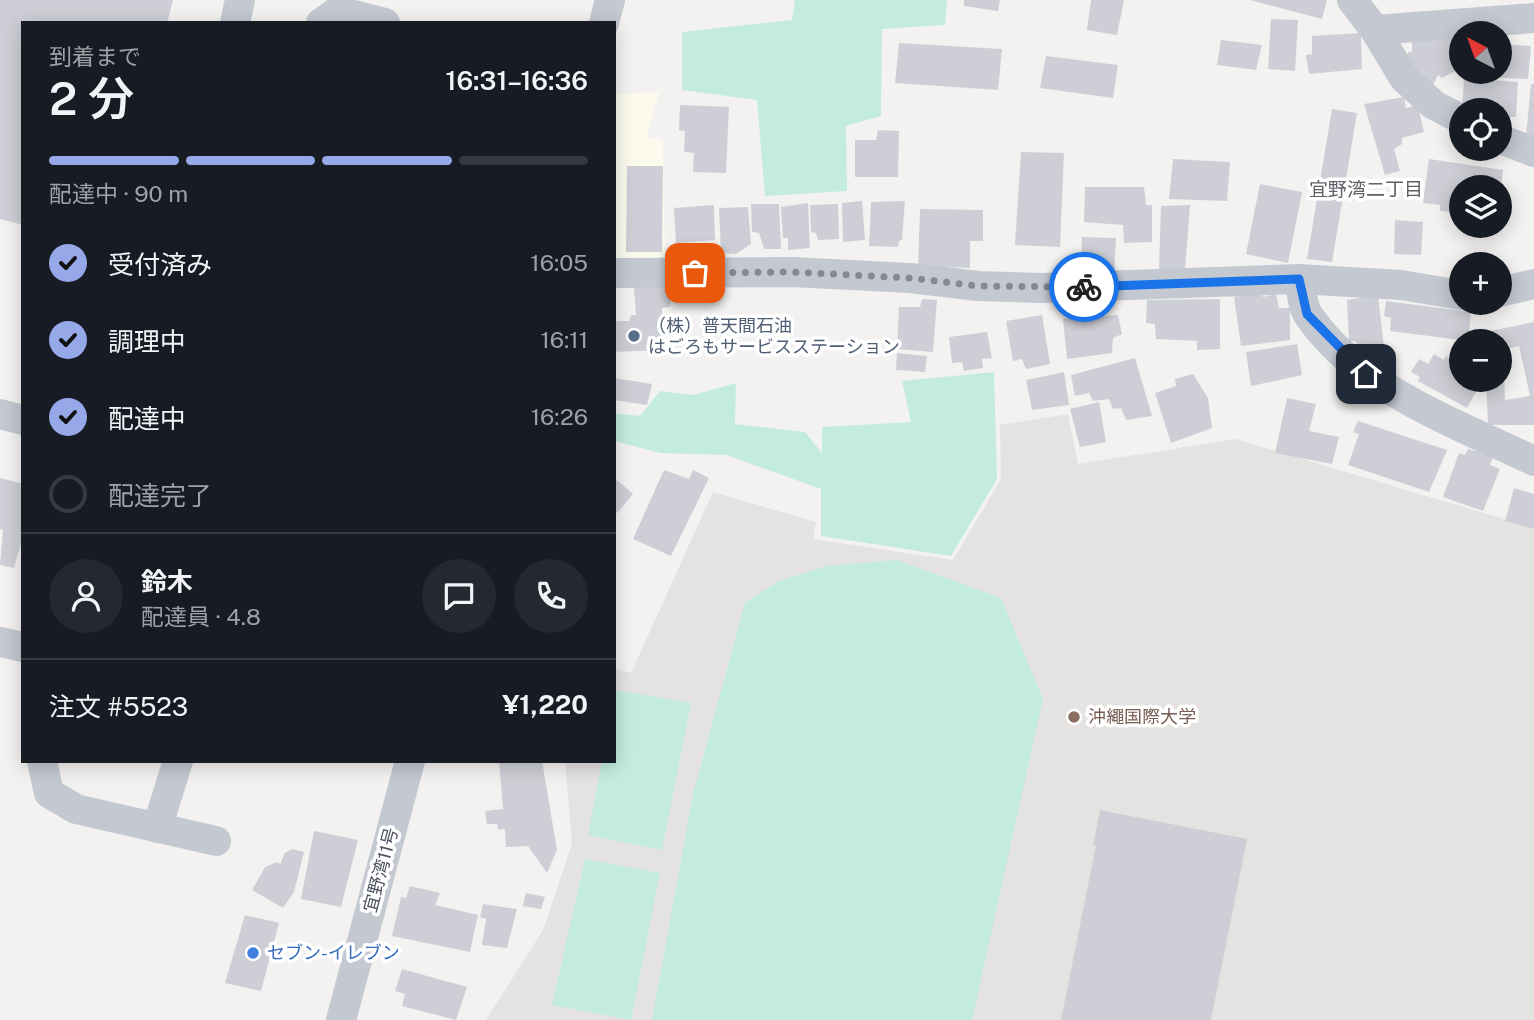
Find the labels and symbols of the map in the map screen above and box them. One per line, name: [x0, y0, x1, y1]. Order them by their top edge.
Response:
north arrow: [1449, 21, 1512, 84]
district label: 宜野湾二丁目: [1309, 178, 1423, 200]
pin: [665, 243, 725, 303]
courier: [1049, 252, 1119, 322]
place label: （株）普天間石油 はごろもサービスステーション: [648, 315, 900, 357]
marker: （株）普天間石油 はごろもサービスステーション: [626, 328, 642, 344]
pin: [1336, 344, 1396, 404]
place label: 沖繩国際大学: [1088, 706, 1196, 727]
marker: 沖繩国際大学: [1066, 709, 1082, 725]
street label: 宜野湾11号: [359, 825, 402, 914]
place label: セブン-イレブン: [267, 942, 400, 963]
marker: セブン-イレブン: [245, 945, 261, 961]

